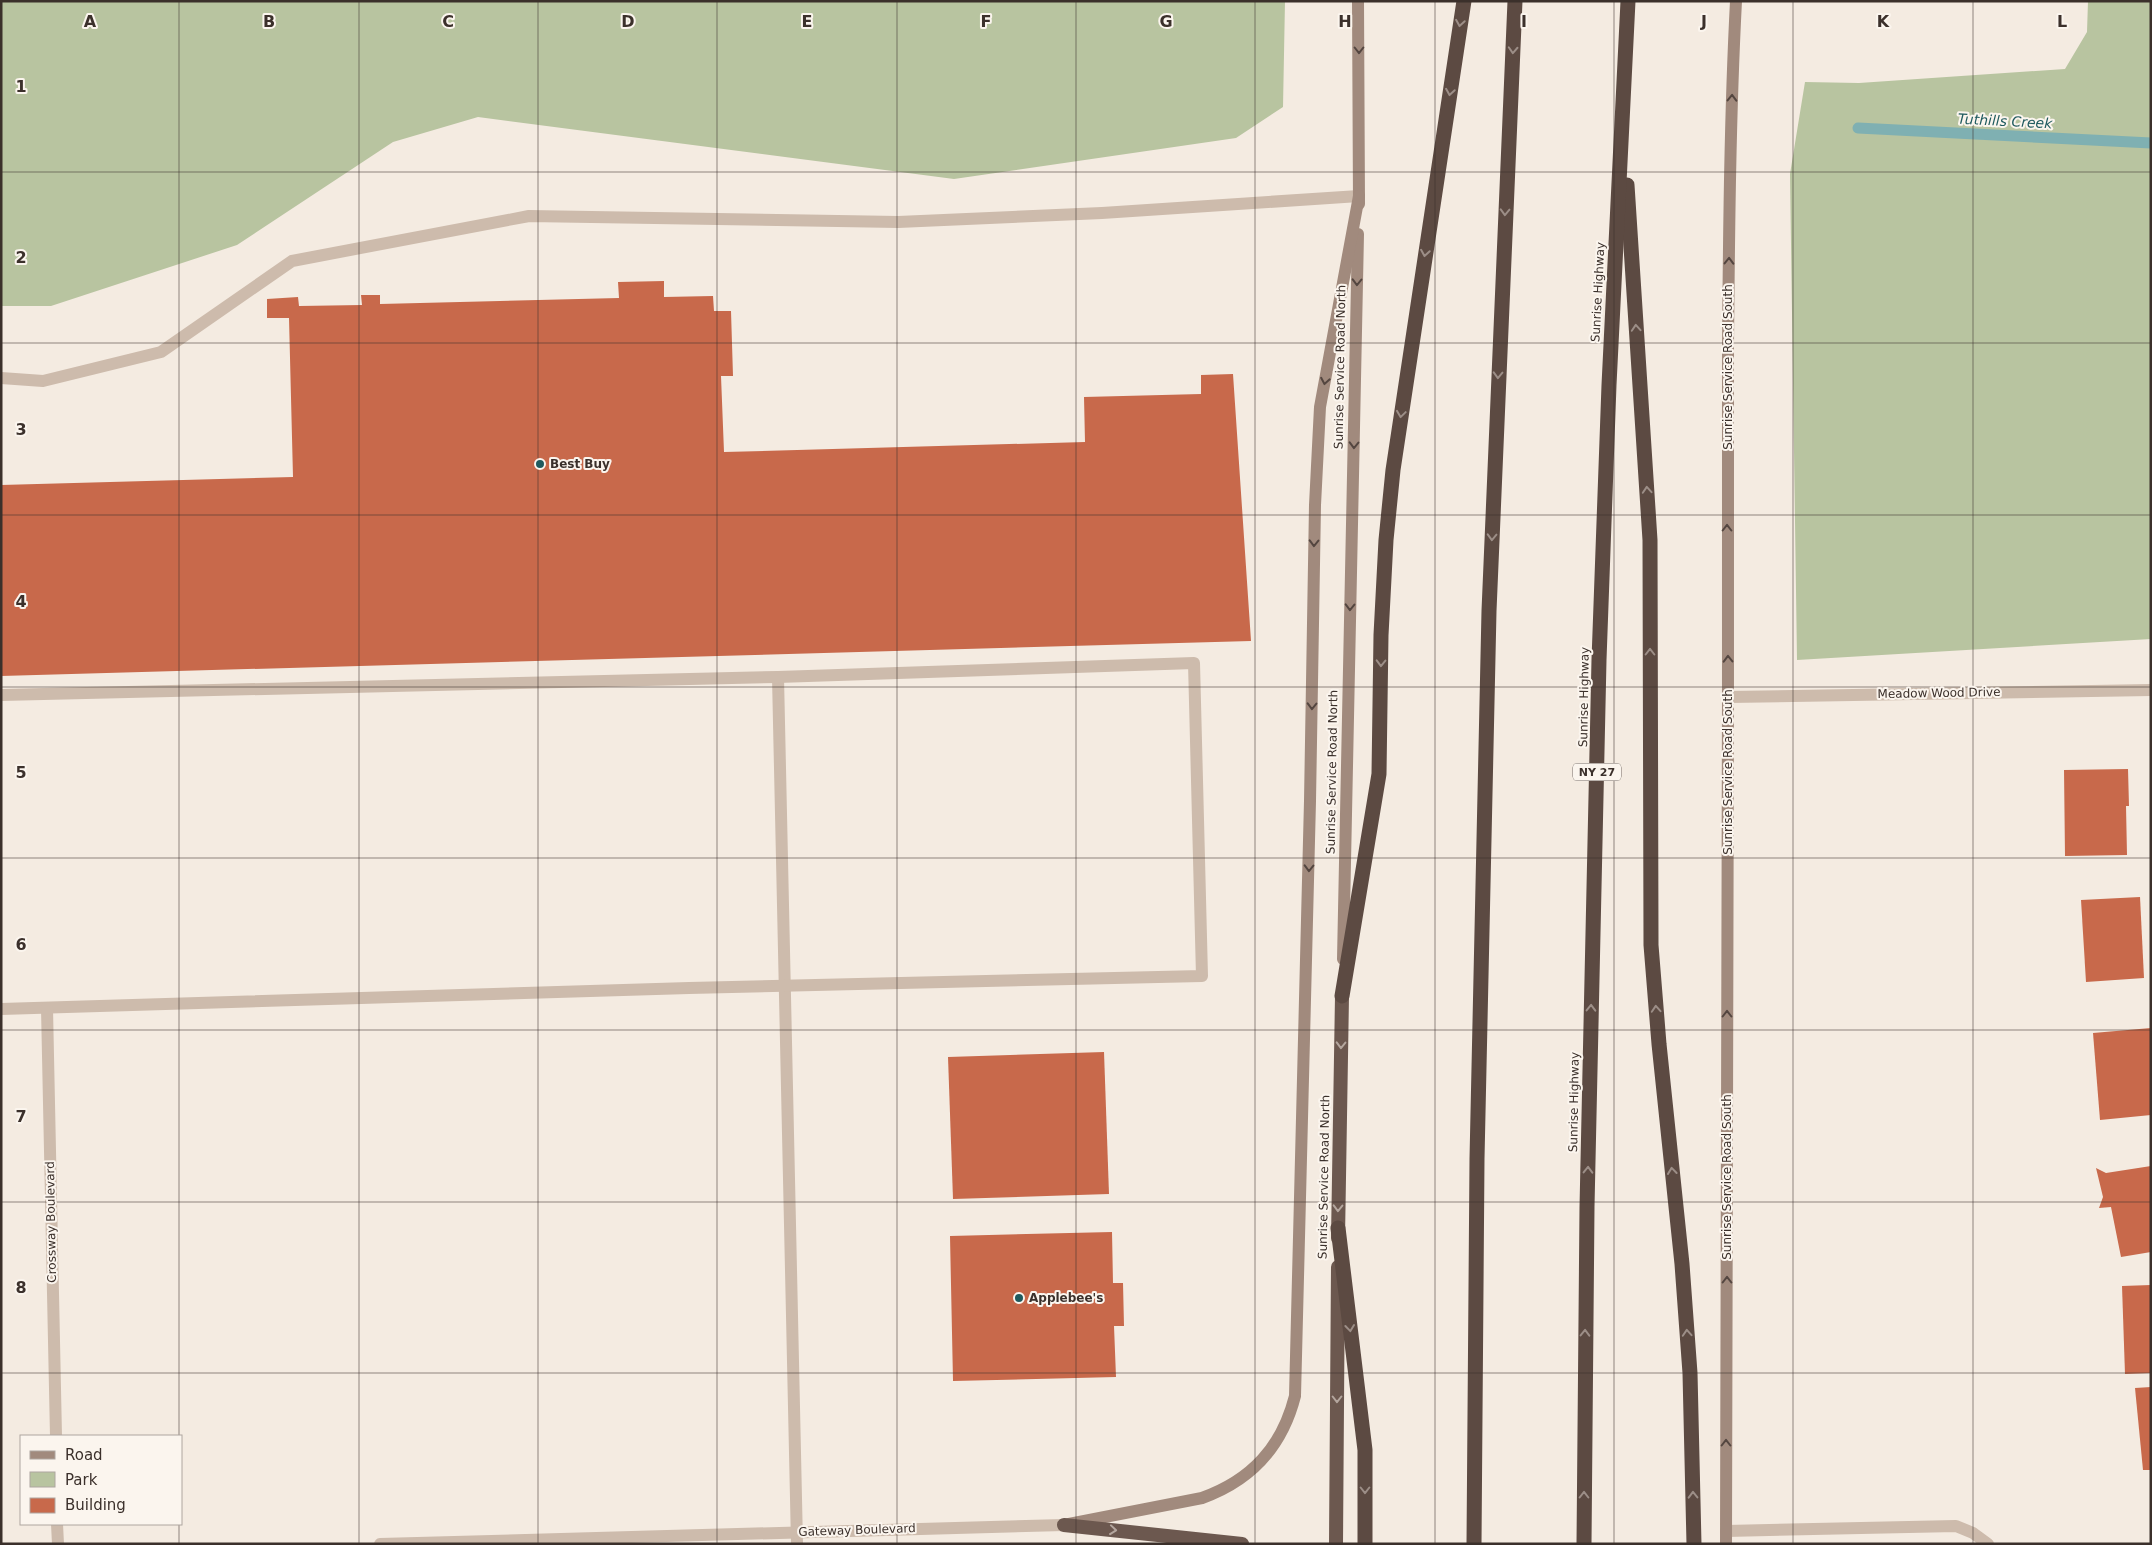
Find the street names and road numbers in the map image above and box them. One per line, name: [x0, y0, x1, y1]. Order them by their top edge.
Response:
street label: Sunrise Highway: [1588, 241, 1608, 343]
street label: Sunrise Service Road South: [1721, 284, 1735, 450]
street label: Sunrise Service Road North: [1332, 285, 1348, 449]
street label: Sunrise Highway: [1576, 647, 1592, 747]
street label: Meadow Wood Drive: [1877, 685, 2001, 701]
street label: Sunrise Service Road South: [1721, 689, 1735, 855]
street label: Sunrise Service Road North: [1324, 690, 1340, 854]
road number: NY 27: [1573, 764, 1621, 780]
street label: Sunrise Highway: [1566, 1052, 1582, 1152]
street label: Sunrise Service Road South: [1720, 1094, 1734, 1260]
street label: Sunrise Service Road North: [1316, 1095, 1332, 1259]
street label: Crossway Boulevard: [43, 1161, 59, 1283]
street label: Gateway Boulevard: [798, 1521, 916, 1539]

